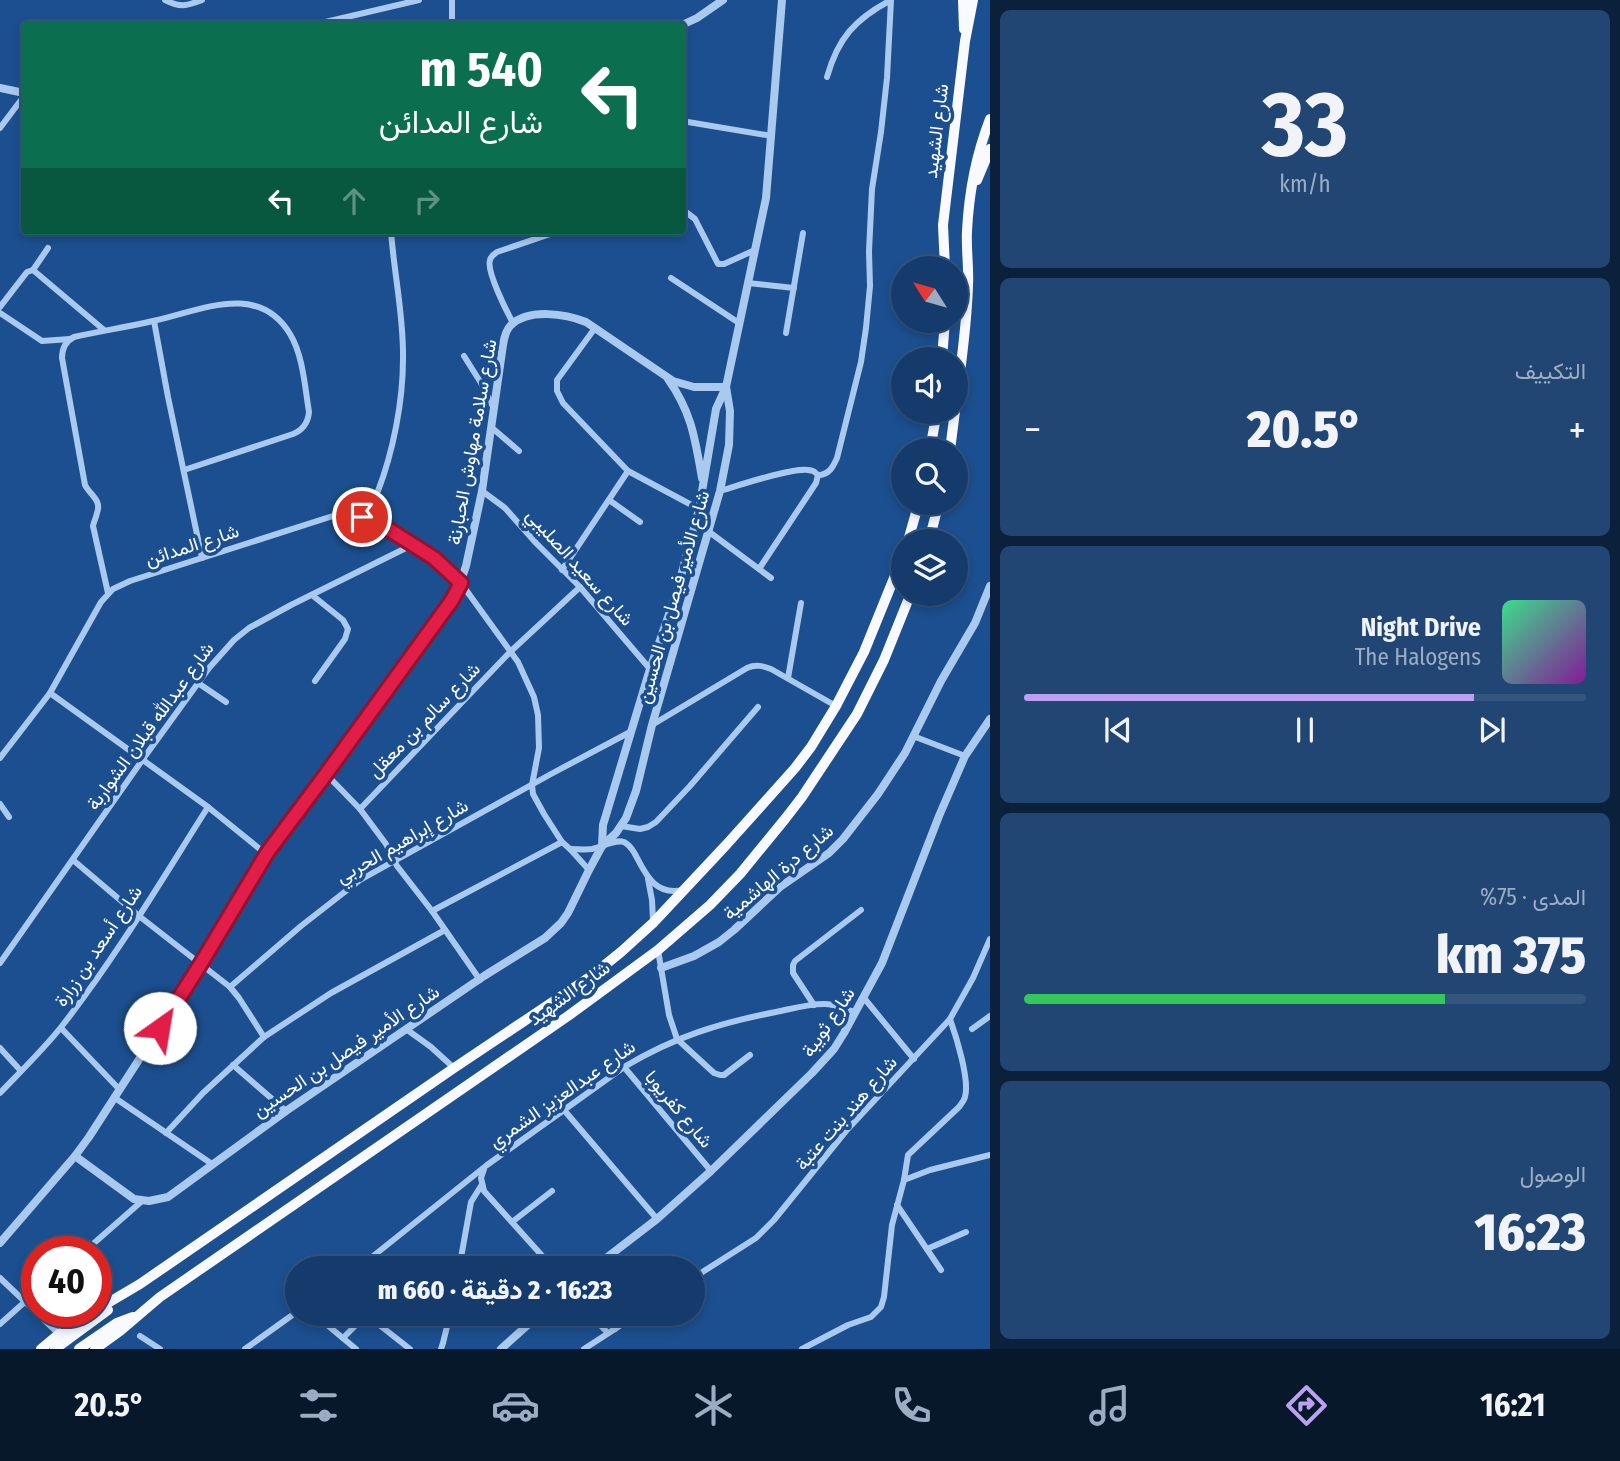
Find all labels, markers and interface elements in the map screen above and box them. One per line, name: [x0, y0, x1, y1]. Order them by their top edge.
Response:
text: 540 m: [419, 40, 543, 99]
icon: left: [567, 49, 658, 140]
text: 33: [1262, 70, 1348, 179]
street label: شارع الشهيد: [919, 82, 954, 180]
text: شارع المدائن: [379, 103, 543, 141]
text: km/h: [1279, 170, 1331, 198]
icon: left: [262, 182, 300, 220]
icon: ahead: [335, 182, 373, 220]
icon: right: [408, 182, 446, 220]
north arrow: [891, 256, 968, 332]
map controls: [891, 256, 968, 606]
street label: شارع سلامة مهاوش الحبارنة: [443, 337, 502, 547]
button: sound: [891, 347, 968, 424]
text: التكييف: [1515, 357, 1586, 385]
text: 20.5°: [1247, 398, 1363, 461]
text: −: [1024, 407, 1041, 453]
text: +: [1569, 407, 1586, 453]
button: search: [891, 438, 968, 515]
pin: [332, 487, 392, 547]
street label: شارع الأمير فيصل بن الحسين: [632, 488, 715, 706]
icon: arrive: [343, 498, 381, 536]
street label: شارع سعيد الصليبي: [518, 504, 639, 633]
street label: شارع المدائن: [142, 519, 242, 572]
button: layers: [891, 529, 968, 606]
text: Night Drive: [1361, 612, 1481, 643]
street label: شارع عبدالله قبلان الشواربة: [81, 638, 219, 815]
text: The Halogens: [1355, 643, 1481, 671]
street label: شارع سالم بن معقل: [363, 657, 486, 783]
icon: previous: [1099, 711, 1137, 749]
icon: pause: [1286, 711, 1324, 749]
icon: next: [1473, 711, 1511, 749]
street label: شارع إبراهيم الحربي: [332, 794, 474, 892]
street label: شارع درة الهاشمية: [718, 819, 839, 926]
street label: شارع أسعد بن زرارة: [49, 881, 148, 1011]
text: المدى · 75%: [1480, 883, 1586, 911]
text: 375 km: [1436, 924, 1586, 987]
street label: شارع الشهيد: [524, 956, 615, 1031]
street label: شارع الأمير فيصل بن الحسين: [248, 980, 444, 1123]
street label: شارع ثويبة: [796, 983, 861, 1062]
position arrow: [123, 991, 197, 1065]
street label: شارع عبدالعزيز الشمري: [484, 1035, 642, 1156]
street label: شارع هند بنت عتبة: [790, 1051, 903, 1176]
street label: شارع كفريوبا: [639, 1066, 718, 1153]
text: الوصول: [1520, 1160, 1586, 1188]
text: 16:23: [1474, 1201, 1586, 1264]
speed limit sign: 40: [21, 1236, 112, 1327]
text: 16:23 · 2 دقيقة · 660 m: [378, 1275, 612, 1306]
icon: filters: [294, 1381, 343, 1430]
icon: car: [491, 1381, 540, 1430]
icon: climate: [689, 1381, 738, 1430]
icon: phone: [887, 1381, 936, 1430]
icon: music: [1085, 1381, 1134, 1430]
icon: directions: [1282, 1381, 1331, 1430]
text: 20.5°: [74, 1386, 145, 1424]
text: 16:21: [1480, 1386, 1546, 1424]

